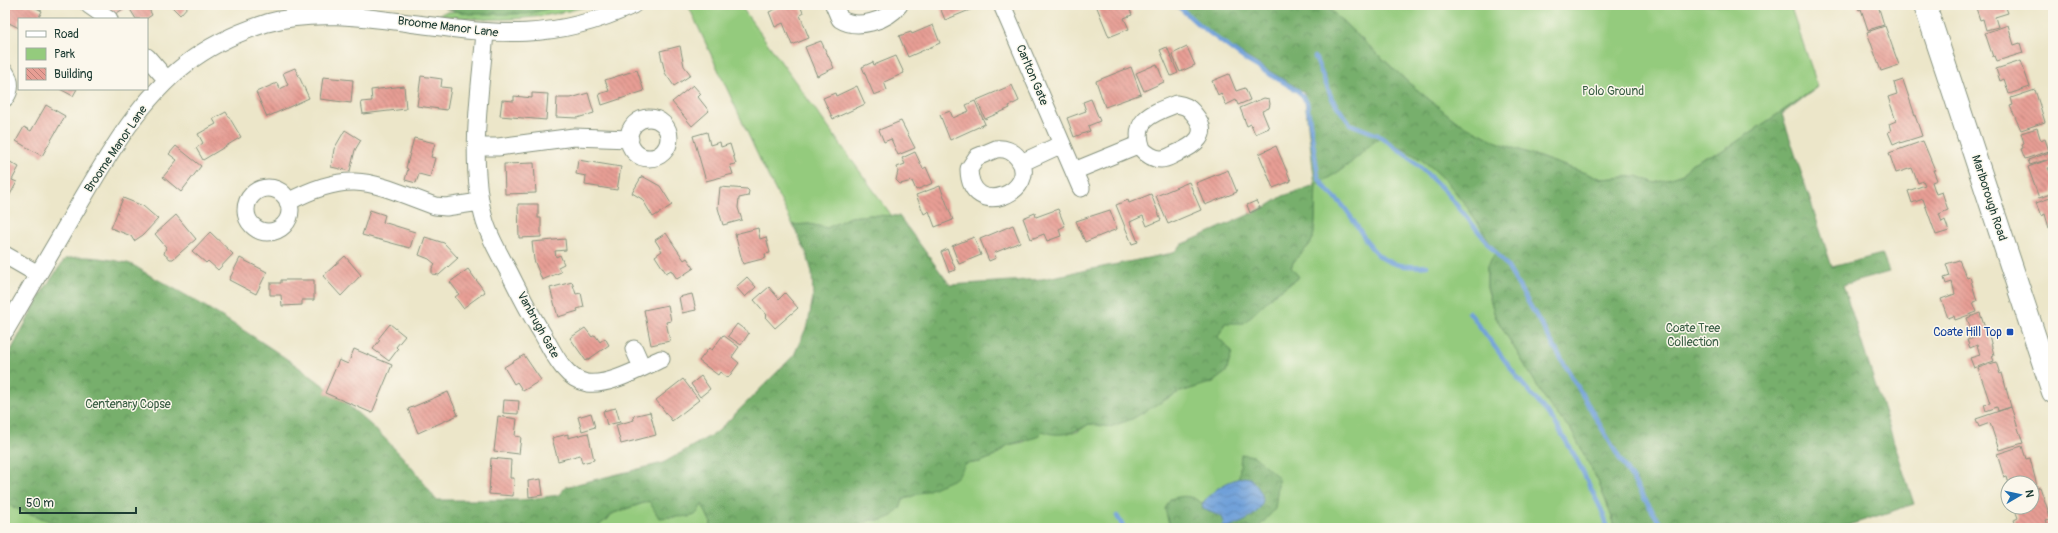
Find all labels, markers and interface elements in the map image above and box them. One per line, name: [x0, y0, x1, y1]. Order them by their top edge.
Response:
street label: Broome Manor Lane: [397, 13, 499, 41]
legend: [18, 18, 148, 90]
text: Road: [54, 27, 79, 42]
street label: Carlton Gate: [1012, 42, 1052, 108]
text: Park: [54, 47, 75, 62]
text: Building: [54, 67, 93, 82]
park label: Polo Ground: [1582, 84, 1644, 99]
street label: Broome Manor Lane: [81, 103, 151, 195]
street label: Marlborough Road: [1968, 153, 2010, 243]
street label: Vanbrugh Gate: [514, 289, 562, 361]
park label: Coate Tree Collection: [1666, 321, 1720, 350]
place label: Coate Hill Top: [1933, 325, 2002, 340]
marker: Coate Hill Top: [2005, 327, 2015, 337]
park label: Centenary Copse: [85, 397, 171, 412]
north arrow: [2000, 475, 2040, 515]
scale bar: [20, 489, 136, 515]
text: N: [2022, 489, 2036, 499]
text: 50 m: [26, 496, 54, 511]

